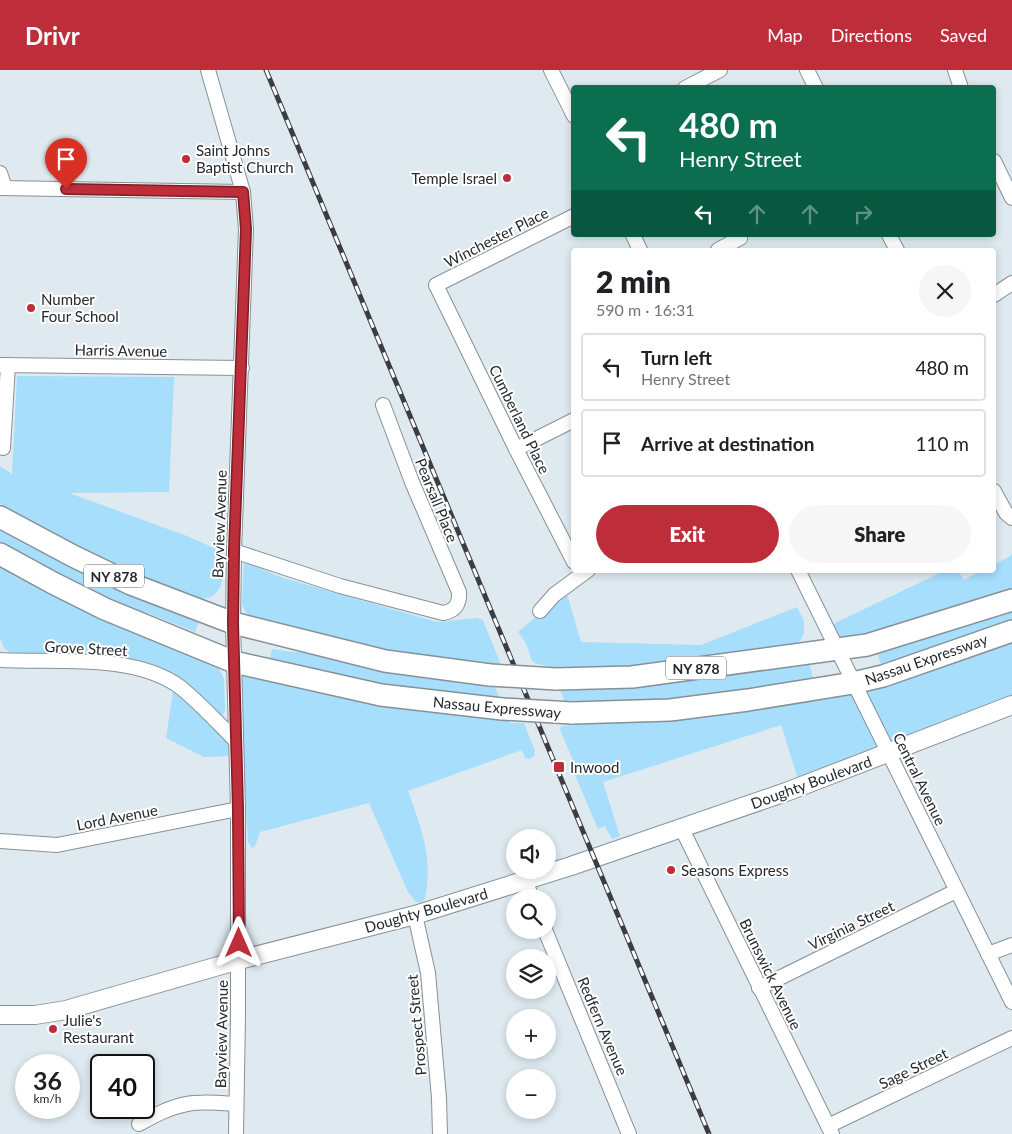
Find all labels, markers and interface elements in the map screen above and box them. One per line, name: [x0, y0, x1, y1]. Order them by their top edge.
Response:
text: Drivr: [25, 21, 80, 50]
text: Map: [767, 24, 803, 46]
text: Directions: [831, 24, 912, 46]
text: Saved: [940, 24, 987, 46]
text: 480 m: [679, 103, 778, 145]
icon: left: [596, 105, 661, 170]
pin: [45, 138, 87, 189]
place label: Saint Johns Baptist Church: [196, 141, 294, 176]
icon: arrive: [52, 145, 80, 173]
text: Henry Street: [679, 145, 802, 172]
marker: Saint Johns Baptist Church: [180, 153, 192, 165]
place label: Temple Israel: [411, 169, 497, 187]
marker: Temple Israel: [501, 172, 513, 184]
icon: left: [690, 200, 718, 228]
icon: ahead: [743, 200, 771, 228]
icon: ahead: [796, 200, 824, 228]
icon: right: [849, 200, 877, 228]
street label: Winchester Place: [441, 203, 551, 271]
text: 2 min: [596, 263, 671, 299]
button: close: [919, 265, 971, 317]
place label: Number Four School: [41, 290, 119, 325]
text: 590 m · 16:31: [596, 300, 695, 319]
marker: Number Four School: [25, 302, 37, 314]
street label: Harris Avenue: [74, 340, 168, 360]
text: Turn left: [641, 346, 712, 369]
icon: left: [598, 353, 626, 381]
text: 480 m: [915, 356, 969, 379]
street label: Cumberland Place: [486, 362, 554, 476]
text: Henry Street: [641, 369, 730, 388]
icon: arrive: [598, 429, 626, 457]
text: Arrive at destination: [641, 432, 814, 455]
text: 110 m: [915, 432, 969, 455]
street label: Pearsall Place: [412, 455, 462, 545]
street label: Bayview Avenue: [208, 470, 230, 578]
button: Exit: [596, 505, 779, 563]
button: Share: [789, 505, 971, 563]
road number: NY 878: [84, 564, 144, 588]
street label: Nassau Expressway: [862, 629, 990, 688]
street label: Grove Street: [44, 637, 129, 659]
road number: NY 878: [666, 656, 726, 680]
street label: Nassau Expressway: [432, 692, 562, 722]
street label: Central Avenue: [890, 730, 950, 828]
street label: Doughty Boulevard: [748, 752, 874, 812]
place label: Inwood: [570, 758, 620, 776]
marker: Inwood: [552, 760, 566, 774]
street label: Lord Avenue: [75, 800, 159, 834]
map controls: [506, 829, 556, 1119]
button: sound: [506, 829, 556, 879]
place label: Seasons Express: [681, 861, 789, 879]
marker: Seasons Express: [665, 864, 677, 876]
street label: Doughty Boulevard: [362, 884, 490, 936]
button: search: [506, 889, 556, 939]
street label: Virginia Street: [805, 896, 897, 954]
position arrow: [212, 916, 264, 968]
street label: Brunswick Avenue: [736, 916, 806, 1033]
button: layers: [506, 949, 556, 999]
street label: Prospect Street: [403, 973, 429, 1076]
street label: Redfern Avenue: [574, 974, 632, 1078]
street label: Bayview Avenue: [211, 980, 231, 1088]
button: +: [506, 1009, 556, 1059]
place label: Julie's Restaurant: [63, 1011, 135, 1046]
marker: Julie's Restaurant: [47, 1023, 59, 1035]
street label: Sage Street: [876, 1043, 951, 1092]
speed limit sign: 40: [90, 1054, 155, 1119]
text: 36: [33, 1065, 62, 1095]
button: −: [506, 1069, 556, 1119]
text: km/h: [33, 1091, 62, 1106]

